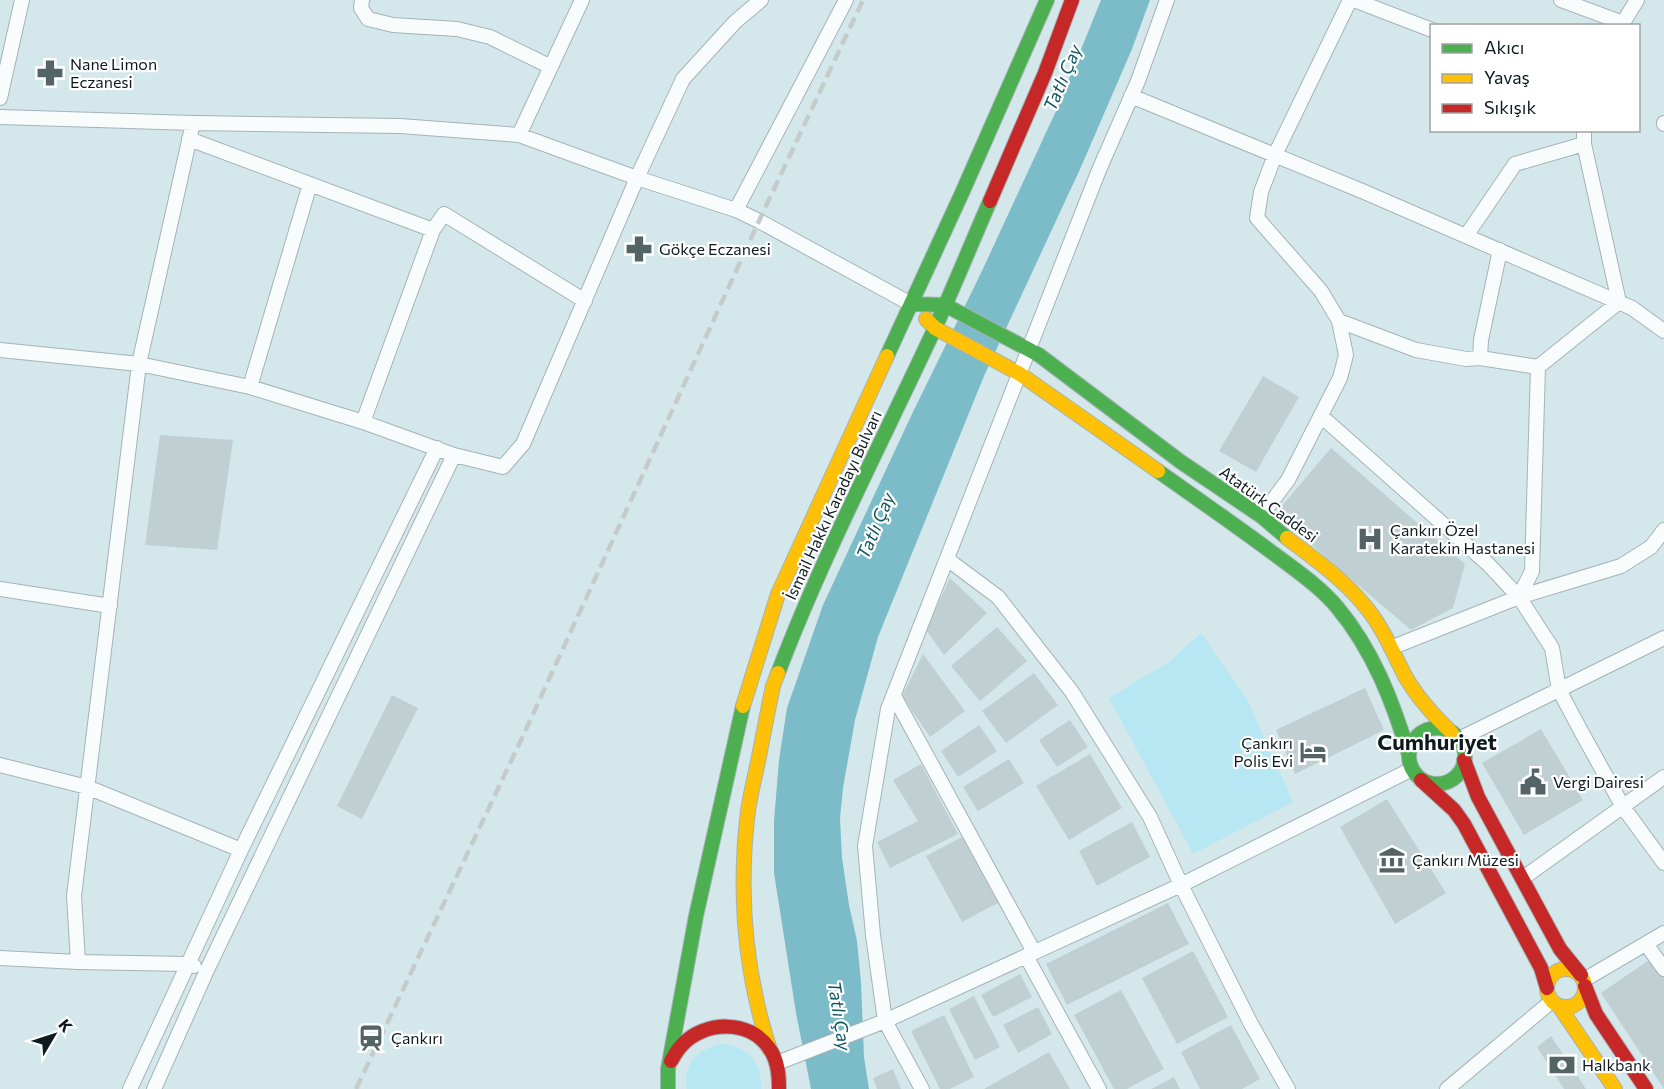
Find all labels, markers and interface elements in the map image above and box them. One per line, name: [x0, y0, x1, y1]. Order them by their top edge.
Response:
legend: [1430, 24, 1640, 132]
text: Akıcı: [1484, 36, 1524, 58]
water label: Tatlı Çay: [1038, 40, 1086, 114]
place label: Nane Limon Eczanesi: [70, 54, 157, 91]
pharmacy icon: Nane Limon Eczanesi: [35, 58, 65, 88]
text: Yavaş: [1484, 66, 1530, 88]
text: Sıkışık: [1484, 96, 1536, 118]
pharmacy icon: Gökçe Eczanesi: [624, 234, 654, 264]
place label: Gökçe Eczanesi: [659, 239, 771, 258]
street label: İsmail Hakkı Karadayı Bulvarı: [780, 407, 885, 603]
street label: Atatürk Caddesi: [1217, 462, 1322, 546]
water label: Tatlı Çay: [851, 488, 899, 562]
place label: Çankırı Özel Karatekin Hastanesi: [1390, 520, 1535, 557]
hospital icon: Çankırı Özel Karatekin Hastanesi: [1355, 524, 1385, 554]
district label: Cumhuriyet: [1377, 728, 1497, 755]
place label: Çankırı Polis Evi: [1234, 733, 1293, 770]
hotel icon: Çankırı Polis Evi: [1298, 737, 1328, 767]
public building icon: Vergi Dairesi: [1518, 767, 1548, 797]
place label: Vergi Dairesi: [1553, 772, 1644, 791]
museum icon: Çankırı Müzesi: [1377, 845, 1407, 875]
place label: Çankırı Müzesi: [1412, 850, 1519, 869]
water label: Tatlı Çay: [824, 979, 856, 1053]
north arrow: [24, 1005, 84, 1065]
text: K: [55, 1015, 77, 1036]
station icon: Çankırı: [356, 1023, 386, 1053]
place label: Çankırı: [391, 1028, 443, 1047]
bank icon: Halkbank: [1547, 1050, 1577, 1080]
place label: Halkbank: [1582, 1055, 1651, 1074]

